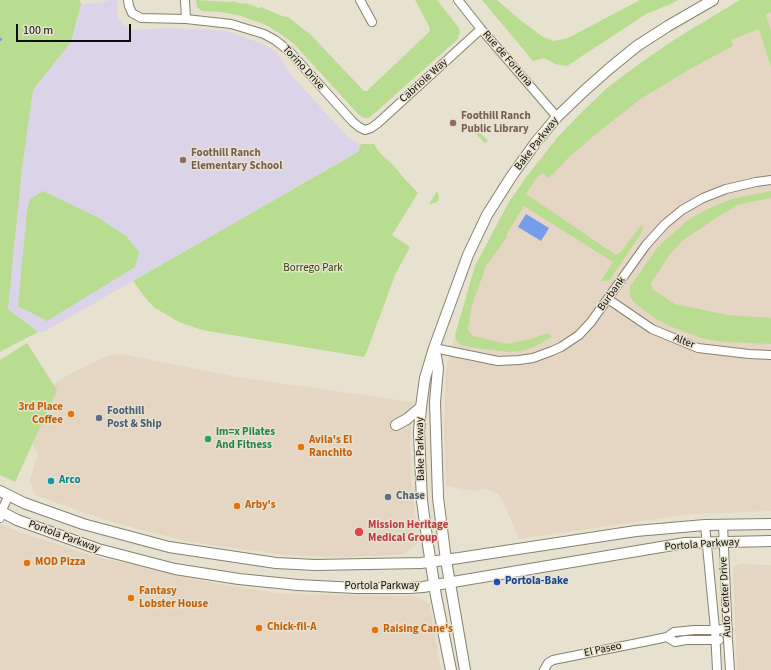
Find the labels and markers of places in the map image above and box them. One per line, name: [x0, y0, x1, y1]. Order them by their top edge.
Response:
place label: Foothill Ranch Public Library: [461, 110, 531, 136]
marker: Foothill Ranch Public Library: [448, 118, 458, 128]
place label: Foothill Ranch Elementary School: [191, 147, 282, 173]
marker: Foothill Ranch Elementary School: [178, 155, 188, 165]
place label: 3rd Place Coffee: [18, 401, 63, 427]
place label: Foothill Post & Ship: [107, 405, 162, 431]
marker: 3rd Place Coffee: [66, 409, 76, 419]
marker: Foothill Post & Ship: [94, 413, 104, 423]
place label: im=x Pilates And Fitness: [216, 426, 275, 452]
marker: im=x Pilates And Fitness: [203, 434, 213, 444]
place label: Avila's El Ranchito: [309, 434, 352, 460]
marker: Avila's El Ranchito: [296, 442, 306, 452]
place label: Arco: [59, 474, 81, 488]
marker: Arco: [46, 476, 56, 486]
place label: Chase: [396, 490, 425, 504]
marker: Chase: [383, 492, 393, 502]
place label: Arby's: [245, 499, 276, 513]
marker: Arby's: [232, 501, 242, 511]
place label: Mission Heritage Medical Group: [368, 519, 448, 545]
marker: Mission Heritage Medical Group: [353, 526, 365, 538]
place label: MOD Pizza: [35, 556, 85, 570]
marker: MOD Pizza: [22, 558, 32, 568]
place label: Portola-Bake: [505, 575, 568, 589]
marker: Portola-Bake: [492, 577, 502, 587]
place label: Fantasy Lobster House: [139, 585, 208, 611]
marker: Fantasy Lobster House: [126, 593, 136, 603]
place label: Chick-fil-A: [267, 621, 317, 635]
marker: Chick-fil-A: [254, 623, 264, 633]
place label: Raising Cane's: [383, 623, 453, 637]
marker: Raising Cane's: [370, 625, 380, 635]

